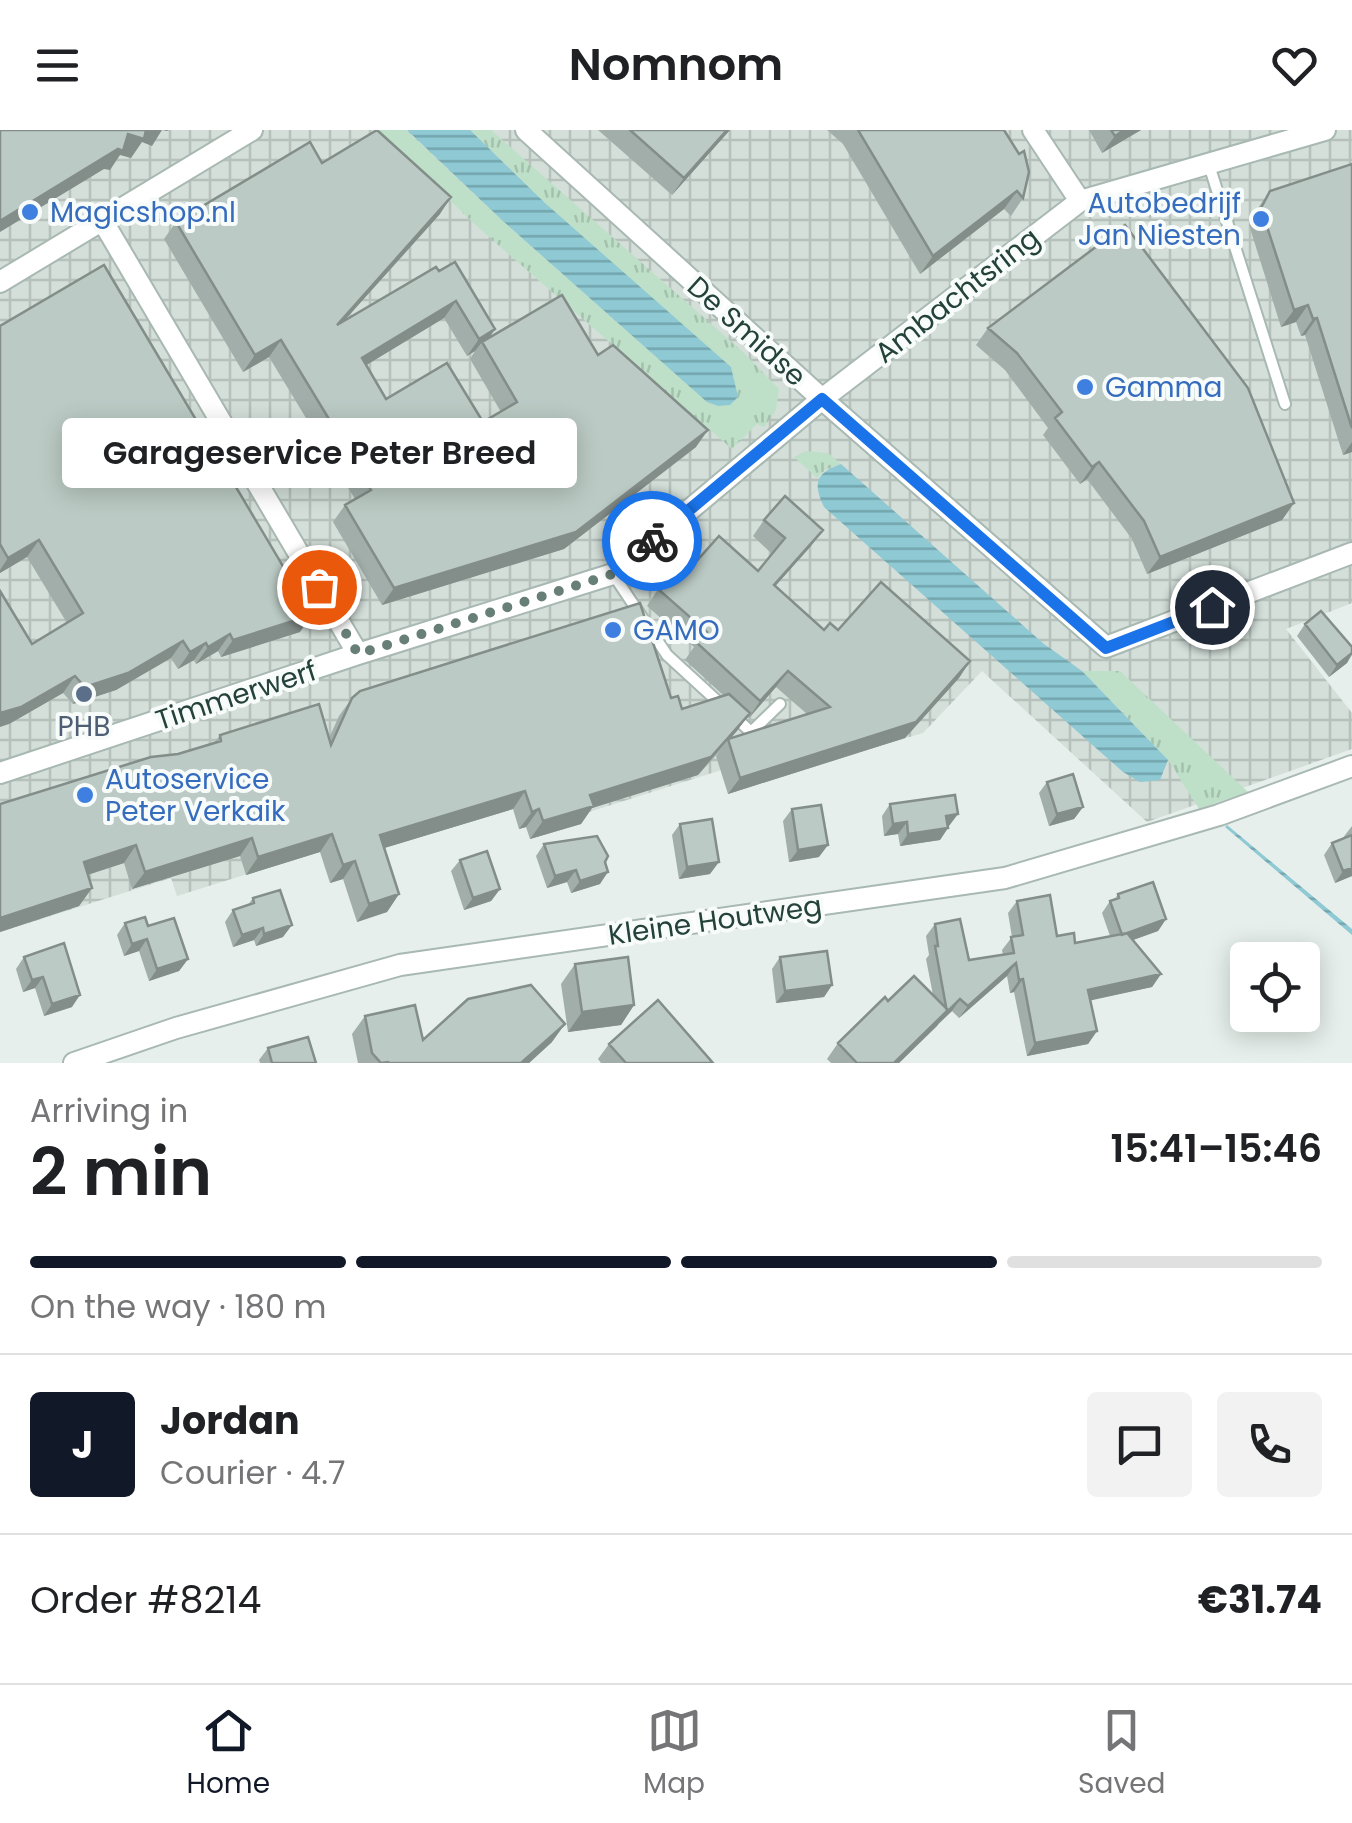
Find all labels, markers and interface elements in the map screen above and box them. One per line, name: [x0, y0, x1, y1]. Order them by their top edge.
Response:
text: Nomnom: [569, 33, 783, 96]
icon: menu: [30, 38, 85, 93]
icon: heart: [1267, 38, 1322, 93]
place label: Autobedrijf Jan Niesten: [1078, 184, 1241, 255]
place label: Magicshop.nl: [50, 193, 236, 232]
marker: Magicshop.nl: [19, 201, 41, 223]
marker: Autobedrijf Jan Niesten: [1250, 208, 1272, 230]
street label: Ambachtsring: [867, 219, 1048, 372]
street label: De Smidse: [679, 267, 815, 395]
place label: Gamma: [1105, 368, 1222, 407]
marker: Gamma: [1074, 376, 1096, 398]
callout: Garageservice Peter Breed: [61, 417, 576, 487]
text: Garageservice Peter Breed: [103, 430, 536, 475]
courier: [602, 491, 702, 591]
icon: bike: [625, 514, 680, 569]
pin: [277, 545, 362, 630]
icon: bag: [292, 560, 347, 615]
pin: [1170, 565, 1255, 650]
icon: home: [1185, 580, 1240, 635]
place label: GAMO: [633, 611, 720, 650]
marker: GAMO: [602, 619, 624, 641]
street label: Timmerwerf: [150, 651, 322, 740]
marker: PHB: [73, 683, 95, 705]
place label: PHB: [58, 707, 110, 746]
place label: Autoservice Peter Verkaik: [105, 760, 286, 831]
marker: Autoservice Peter Verkaik: [74, 784, 96, 806]
street label: Kleine Houtweg: [606, 886, 824, 955]
map controls: [1230, 942, 1320, 1032]
button: locate: [1230, 942, 1320, 1032]
text: Arriving in: [30, 1088, 188, 1133]
text: 15:41–15:46: [1111, 1122, 1322, 1175]
text: 2 min: [30, 1127, 212, 1218]
text: On the way · 180 m: [30, 1284, 326, 1329]
button: chat: [1087, 1392, 1192, 1497]
button: phone: [1217, 1392, 1322, 1497]
text: Jordan: [160, 1394, 300, 1447]
text: J: [72, 1418, 93, 1471]
text: Courier · 4.7: [160, 1450, 345, 1495]
text: Order #8214: [30, 1573, 261, 1626]
text: €31.74: [1198, 1573, 1322, 1626]
tab: Home: [187, 1703, 270, 1805]
tab: Map: [643, 1703, 705, 1805]
tab: Saved: [1078, 1703, 1165, 1805]

